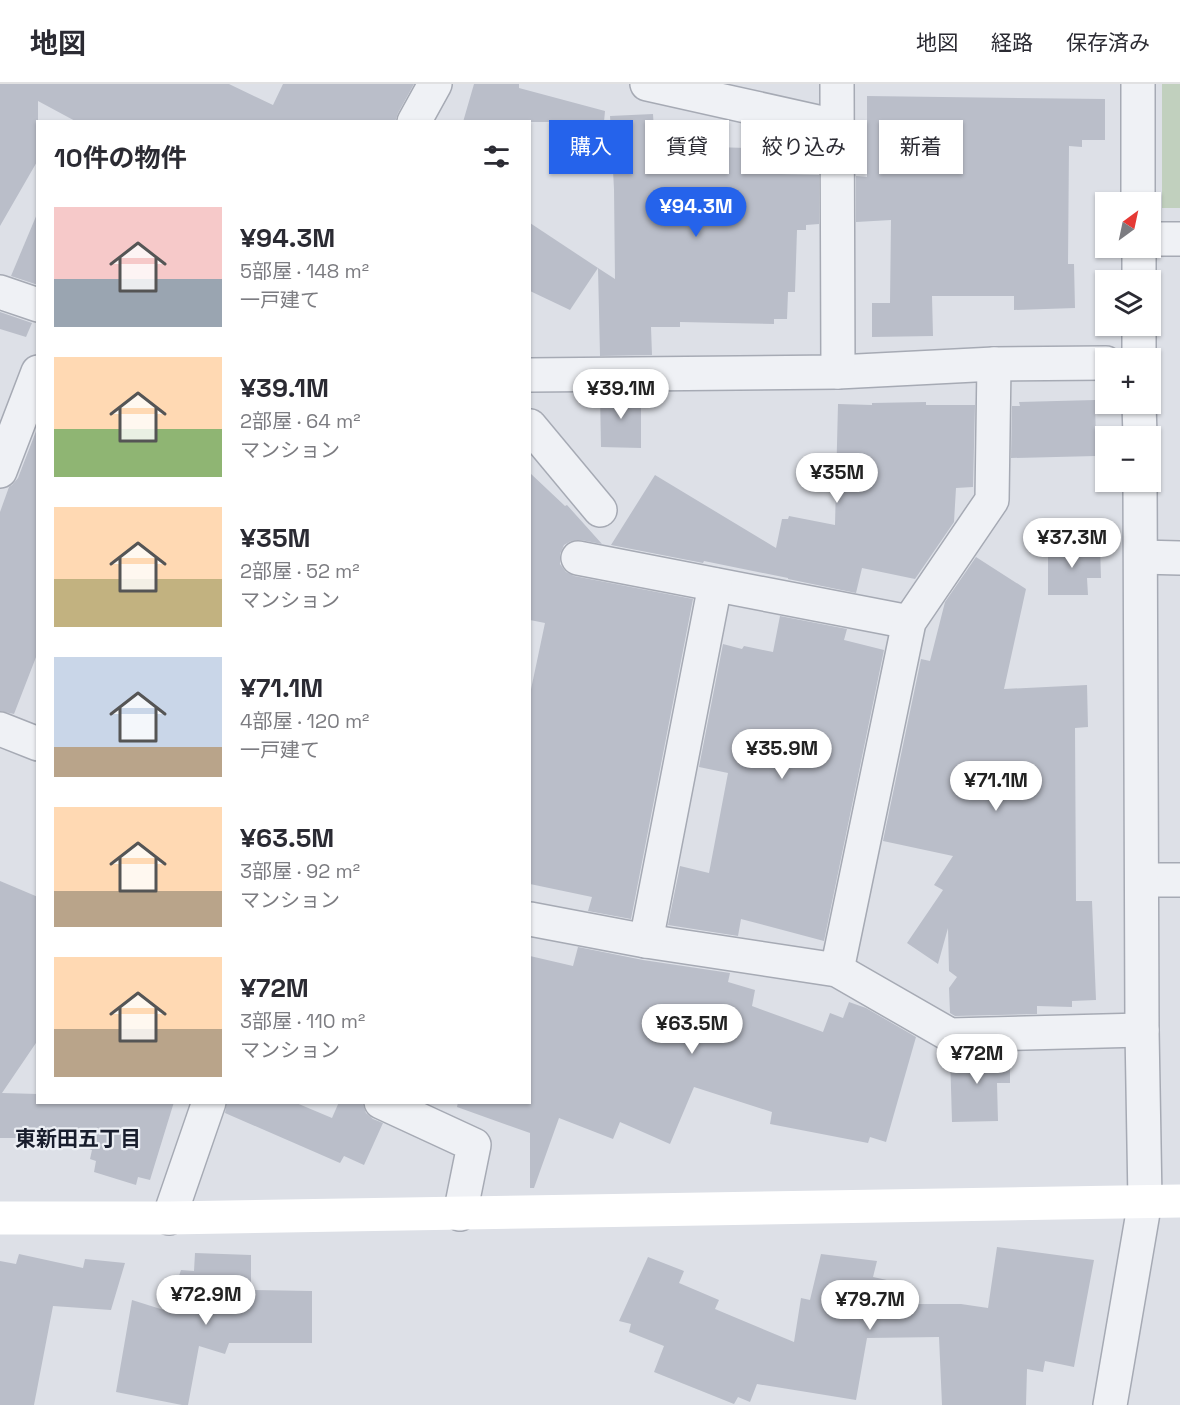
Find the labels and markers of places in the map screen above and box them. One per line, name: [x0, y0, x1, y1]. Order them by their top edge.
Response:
pin: ¥94.3M: [647, 187, 745, 238]
pin: ¥39.1M: [572, 369, 670, 420]
pin: ¥35M: [801, 453, 873, 504]
pin: ¥37.3M: [1023, 518, 1121, 569]
pin: ¥35.9M: [733, 729, 831, 780]
pin: ¥71.1M: [947, 761, 1045, 812]
pin: ¥63.5M: [643, 1004, 741, 1055]
pin: ¥72M: [941, 1034, 1013, 1085]
pin: ¥72.9M: [157, 1275, 255, 1326]
pin: ¥79.7M: [821, 1280, 919, 1331]

